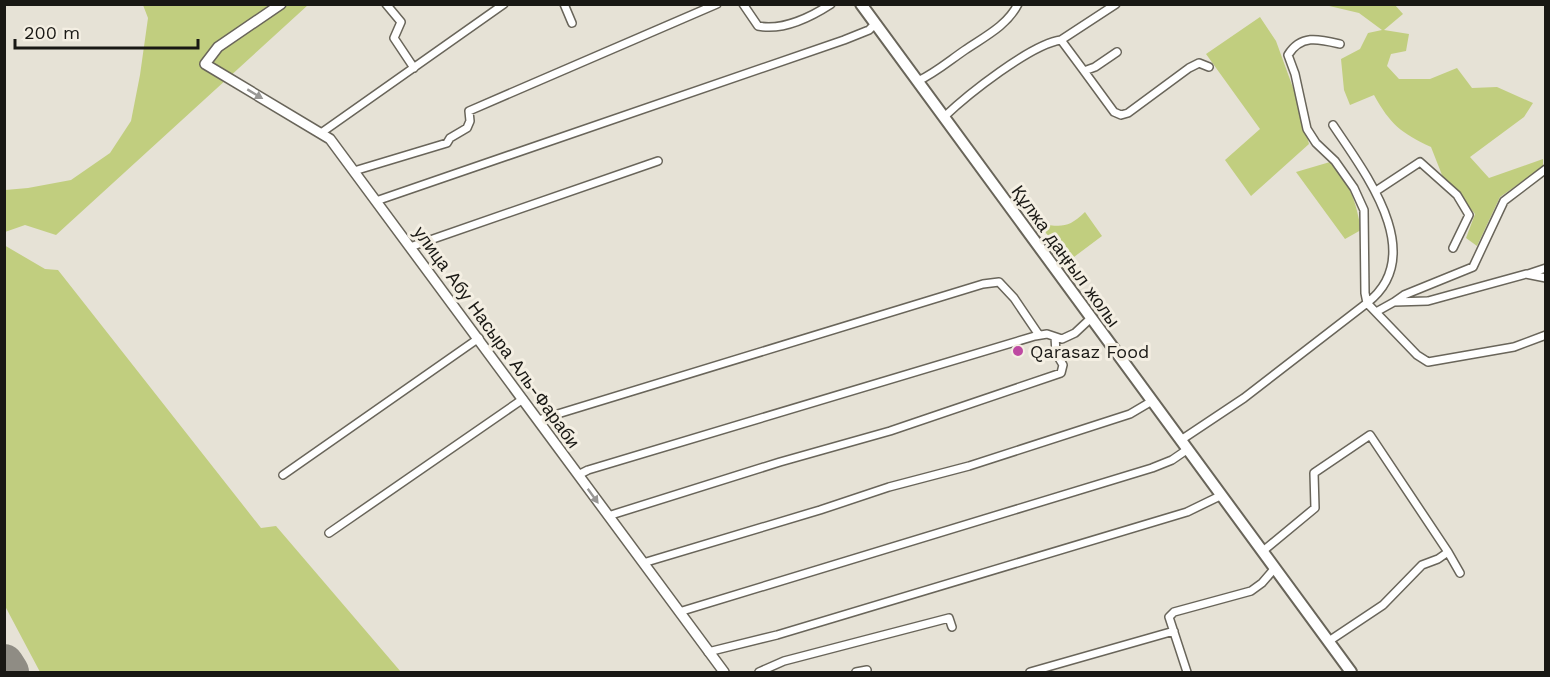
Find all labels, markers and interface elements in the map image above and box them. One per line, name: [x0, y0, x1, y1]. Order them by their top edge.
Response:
scale bar: [15, 12, 198, 50]
text: 200 m: [24, 22, 80, 43]
one-way arrow: [247, 88, 263, 99]
street label: Құлжа даңғыл жолы: [1008, 181, 1124, 331]
street label: улица Абу Насыра Аль-Фараби: [409, 222, 585, 452]
place label: Qarasaz Food: [1030, 341, 1149, 362]
marker: Qarasaz Food: [1011, 344, 1025, 358]
one-way arrow: [587, 488, 599, 503]

